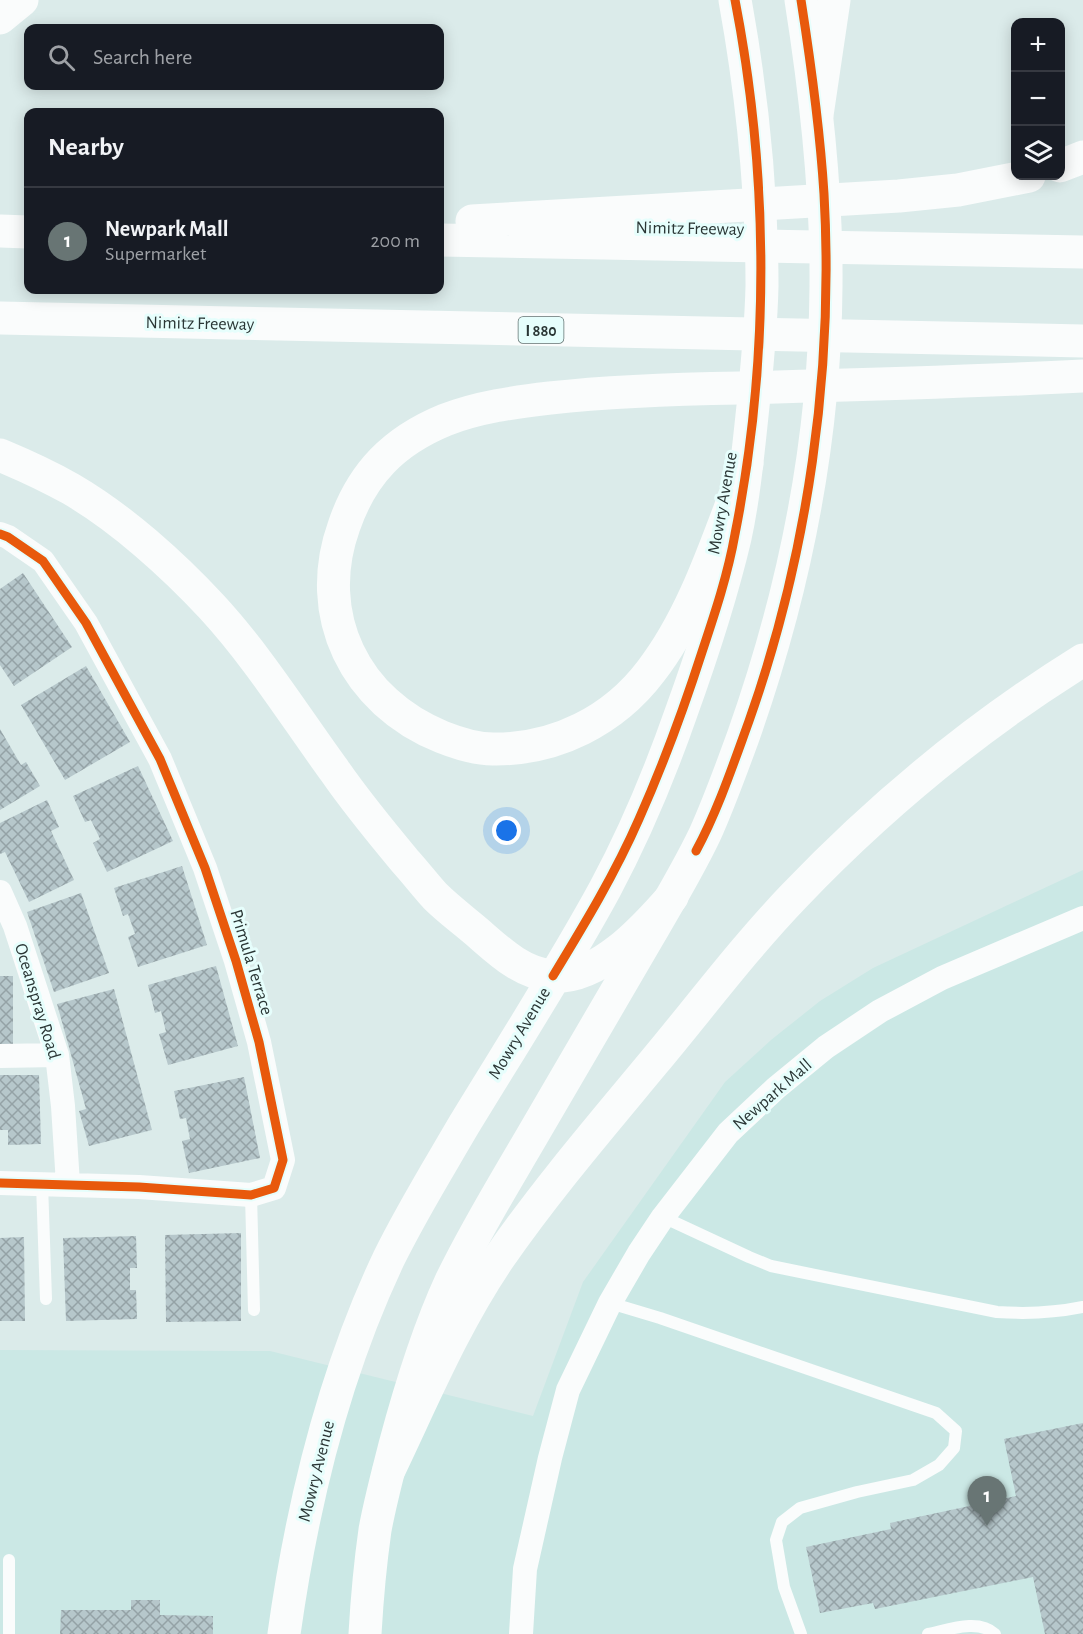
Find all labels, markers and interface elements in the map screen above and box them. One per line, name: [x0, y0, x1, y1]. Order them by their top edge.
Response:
map controls: [1011, 18, 1065, 180]
button: +: [1011, 18, 1065, 72]
search box: [24, 24, 444, 90]
icon: search: [45, 41, 78, 74]
text: Search here: [93, 46, 192, 68]
button: −: [1011, 72, 1065, 126]
button: layers: [1011, 126, 1065, 180]
text: Nearby: [48, 134, 124, 160]
text: Newpark Mall: [105, 218, 229, 240]
street label: Nimitz Freeway: [635, 219, 745, 239]
text: 1: [64, 231, 71, 251]
text: 200 m: [370, 231, 420, 251]
text: Supermarket: [105, 244, 206, 264]
street label: Nimitz Freeway: [145, 314, 255, 334]
road number: I 880: [518, 317, 564, 343]
street label: Mowry Avenue: [705, 451, 741, 556]
your location: [492, 816, 521, 845]
street label: Primula Terrace: [226, 907, 276, 1017]
street label: Oceanspray Road: [11, 941, 63, 1061]
street label: Mowry Avenue: [485, 984, 554, 1083]
street label: Newpark Mall: [730, 1056, 816, 1134]
street label: Mowry Avenue: [296, 1419, 338, 1524]
pin: 1: [968, 1476, 1006, 1526]

